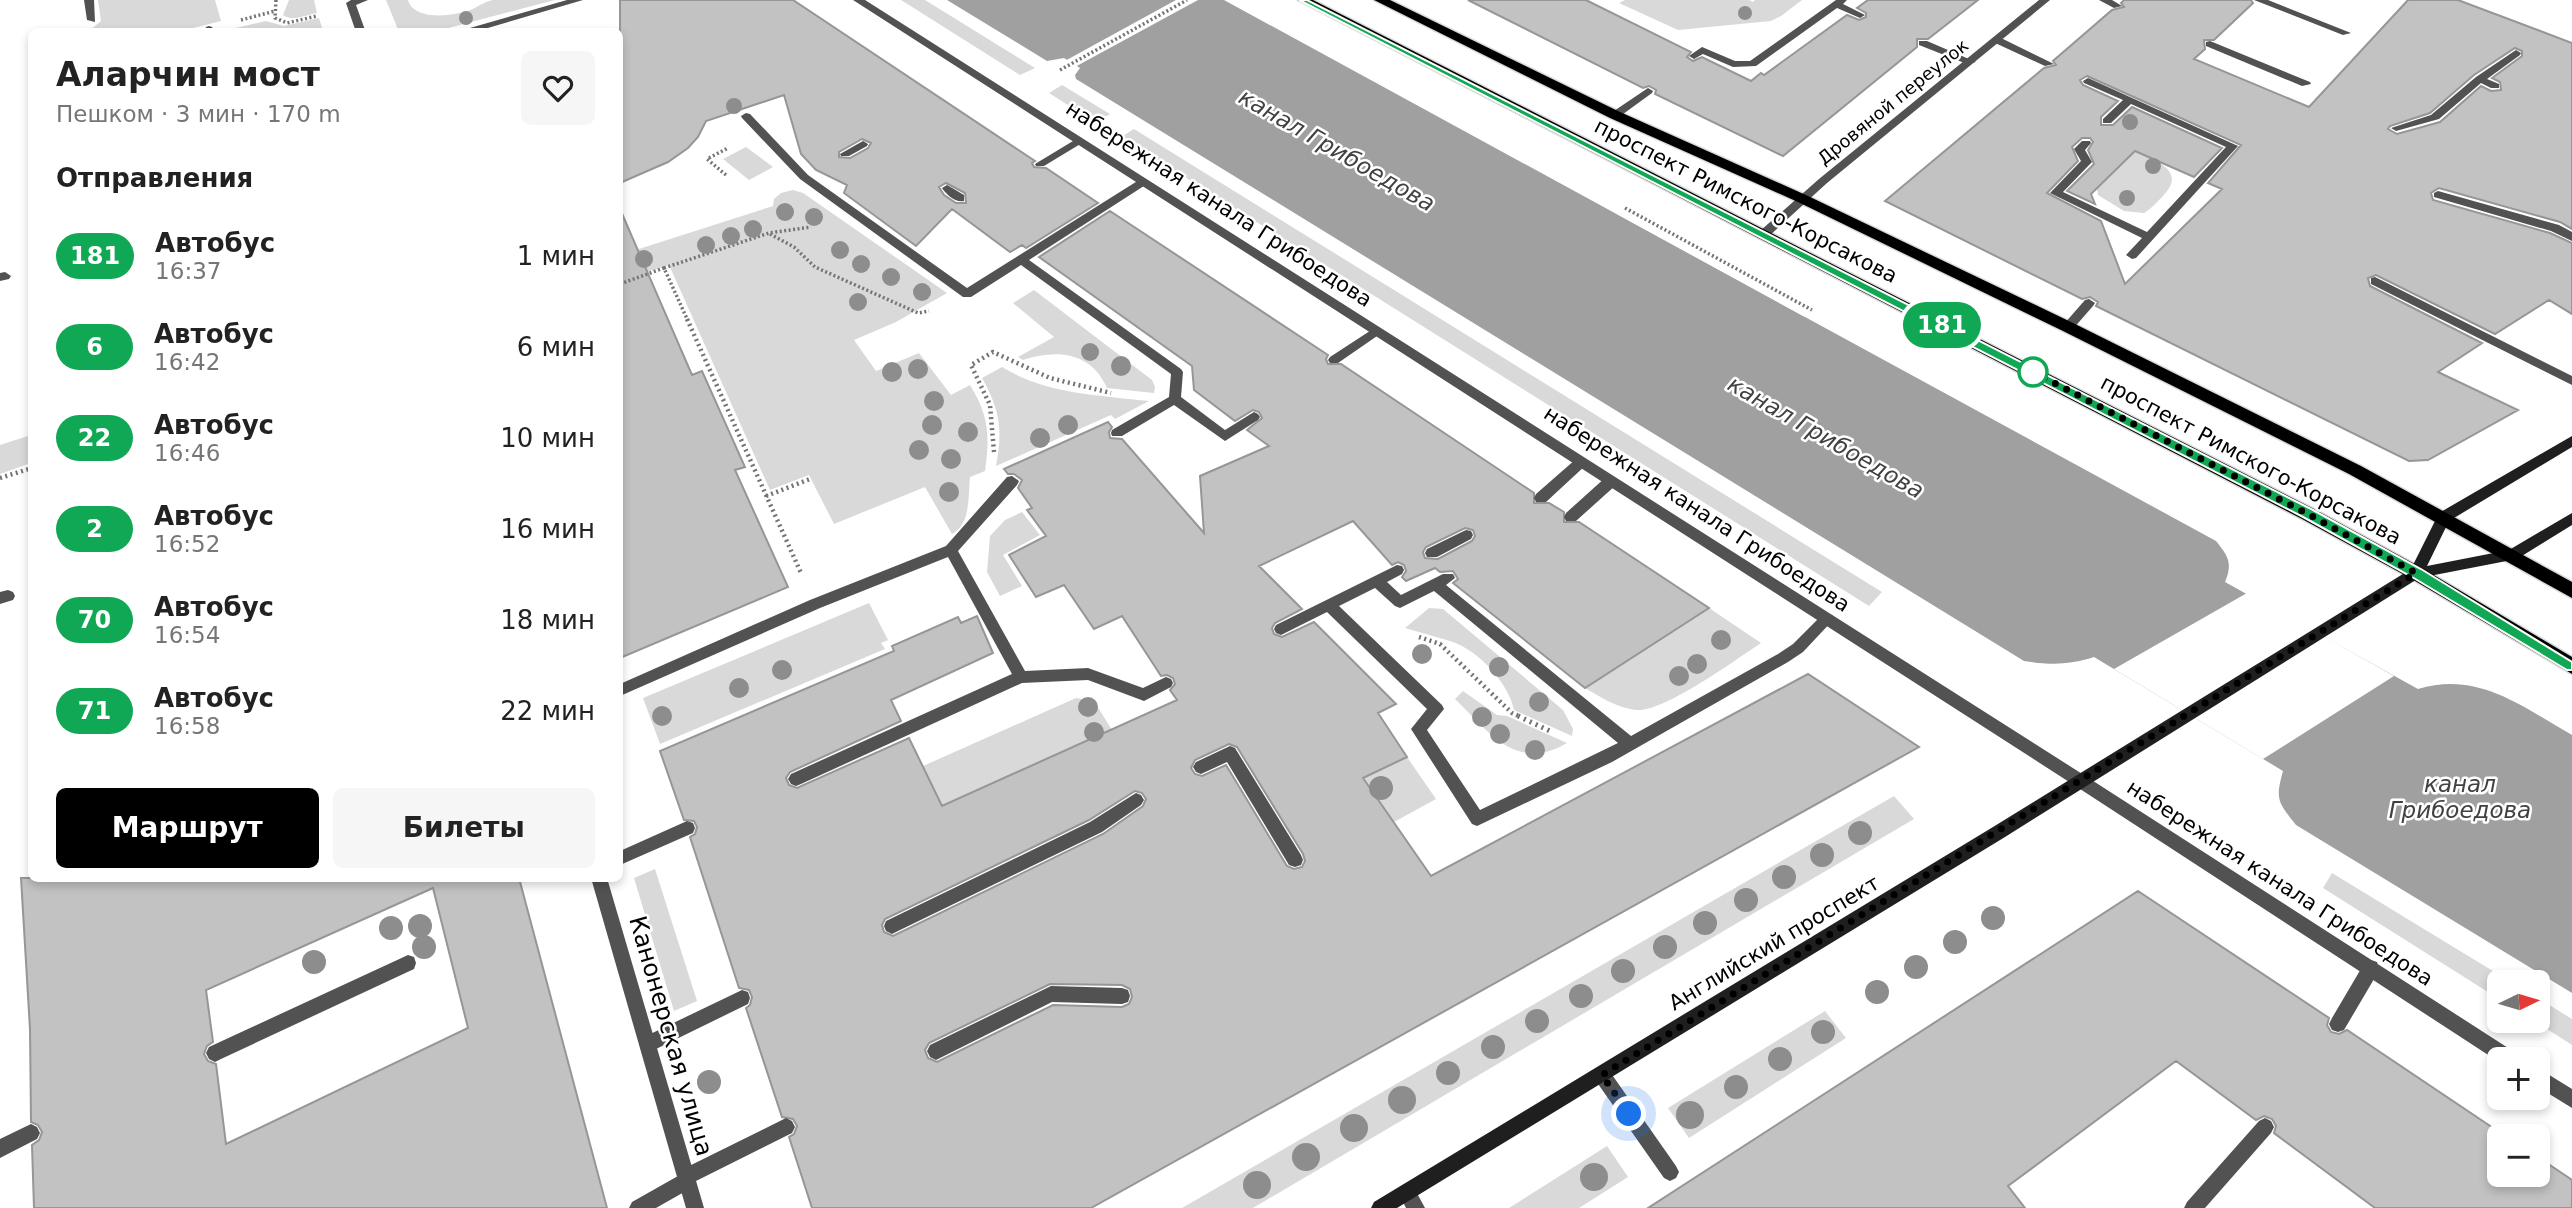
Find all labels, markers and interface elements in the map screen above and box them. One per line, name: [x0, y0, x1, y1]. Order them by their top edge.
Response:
street label: Дровяной переулок: [1813, 34, 1972, 169]
button: heart: [521, 51, 595, 125]
text: Аларчин мост: [56, 55, 320, 94]
water label: канал Грибоедова: [1235, 83, 1439, 217]
street label: набережная канала Грибоедова: [1062, 96, 1376, 312]
text: Пешком · 3 мин · 170 m: [56, 101, 341, 127]
street label: проспект Римского-Корсакова: [1591, 114, 1901, 288]
text: Отправления: [56, 163, 253, 193]
text: Автобус: [155, 228, 275, 258]
text: 1 мин: [517, 241, 595, 271]
text: 181: [70, 242, 120, 270]
text: 16:37: [155, 258, 221, 284]
line badge: 181: [1902, 302, 1982, 348]
text: 181: [1917, 311, 1967, 339]
text: Автобус: [154, 319, 274, 349]
text: 6 мин: [517, 332, 595, 362]
text: 6: [86, 333, 103, 361]
text: 16:42: [154, 349, 220, 375]
unlabelled marker: [2018, 357, 2048, 387]
water label: канал Грибоедова: [1724, 370, 1928, 504]
street label: проспект Римского-Корсакова: [2097, 370, 2405, 550]
street label: набережная канала Грибоедова: [1540, 401, 1854, 617]
text: Автобус: [154, 410, 274, 440]
text: 10 мин: [500, 423, 595, 453]
text: 22: [78, 424, 111, 452]
text: 16:46: [154, 440, 220, 466]
text: Автобус: [154, 501, 274, 531]
text: 16 мин: [500, 514, 595, 544]
text: 2: [86, 515, 103, 543]
text: 16:52: [154, 531, 220, 557]
text: Автобус: [154, 592, 274, 622]
text: 18 мин: [500, 605, 595, 635]
text: 70: [78, 606, 111, 634]
text: 16:54: [154, 622, 220, 648]
text: Автобус: [154, 683, 274, 713]
text: 22 мин: [500, 696, 595, 726]
text: 71: [78, 697, 111, 725]
text: 16:58: [154, 713, 220, 739]
water label: канал Грибоедова: [2389, 771, 2531, 823]
street label: набережная канала Грибоедова: [2123, 775, 2437, 991]
button: Маршрут: [56, 788, 319, 868]
button: Билеты: [333, 788, 595, 868]
street label: Английский проспект: [1664, 871, 1884, 1015]
street label: Канонерская улица: [623, 913, 719, 1159]
north arrow: [2487, 970, 2550, 1032]
map controls: [2487, 970, 2550, 1187]
button: +: [2487, 1047, 2550, 1110]
your location: [1611, 1096, 1646, 1131]
button: −: [2487, 1124, 2550, 1187]

